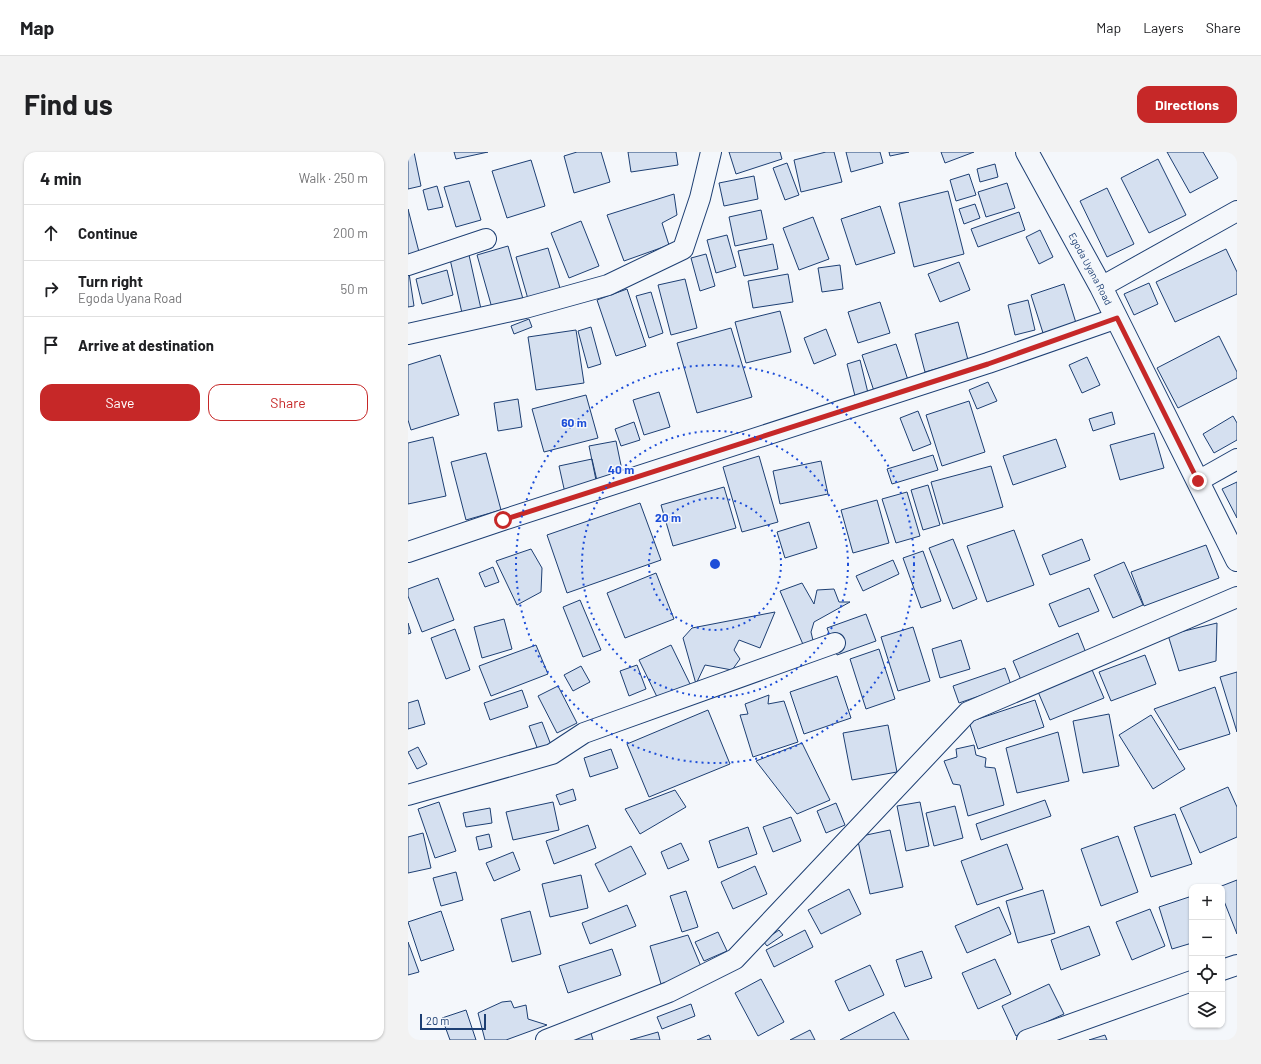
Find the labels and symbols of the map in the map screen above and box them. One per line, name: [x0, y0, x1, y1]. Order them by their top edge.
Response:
street label: Egoda Uyana Road: [1066, 231, 1115, 307]
text: 60 m: [561, 415, 587, 429]
text: 40 m: [608, 462, 634, 476]
route end: [1189, 472, 1207, 490]
text: 20 m: [655, 510, 681, 524]
route start: [494, 511, 512, 529]
centre of rings: [708, 557, 722, 571]
scale bar: [420, 1012, 486, 1031]

